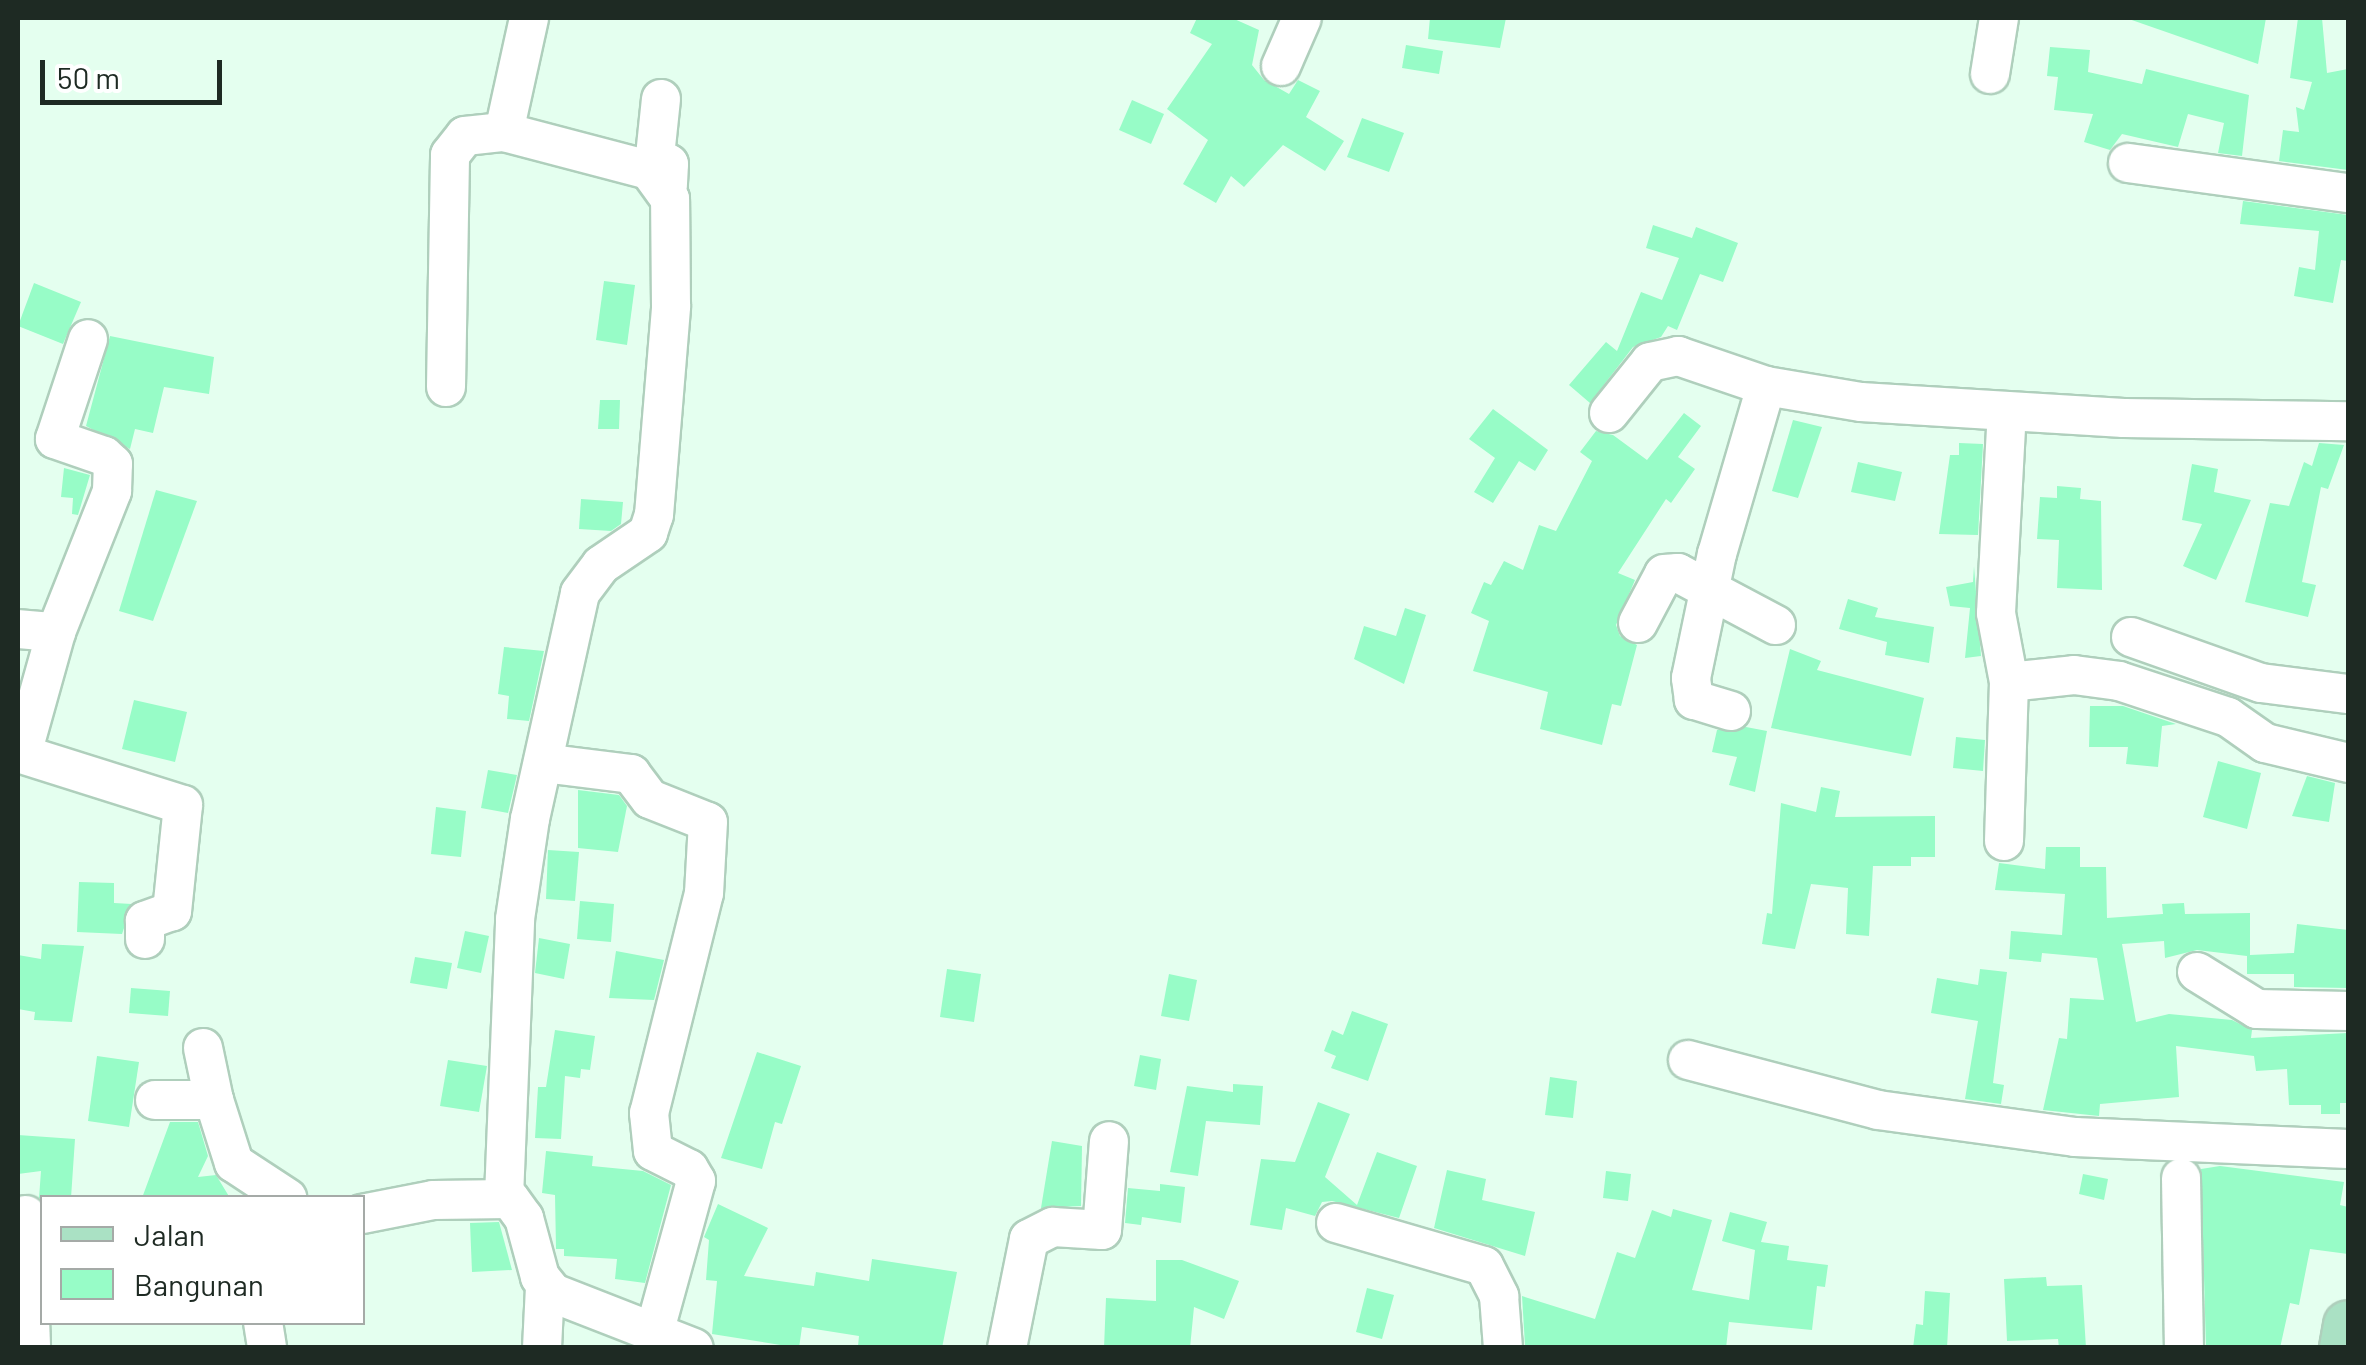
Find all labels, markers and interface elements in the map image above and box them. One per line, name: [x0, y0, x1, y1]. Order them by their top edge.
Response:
scale bar: [45, 40, 228, 102]
text: 50 m: [57, 59, 120, 95]
legend: [40, 1195, 365, 1325]
text: Jalan: [134, 1216, 205, 1252]
text: Bangunan: [134, 1266, 264, 1302]

